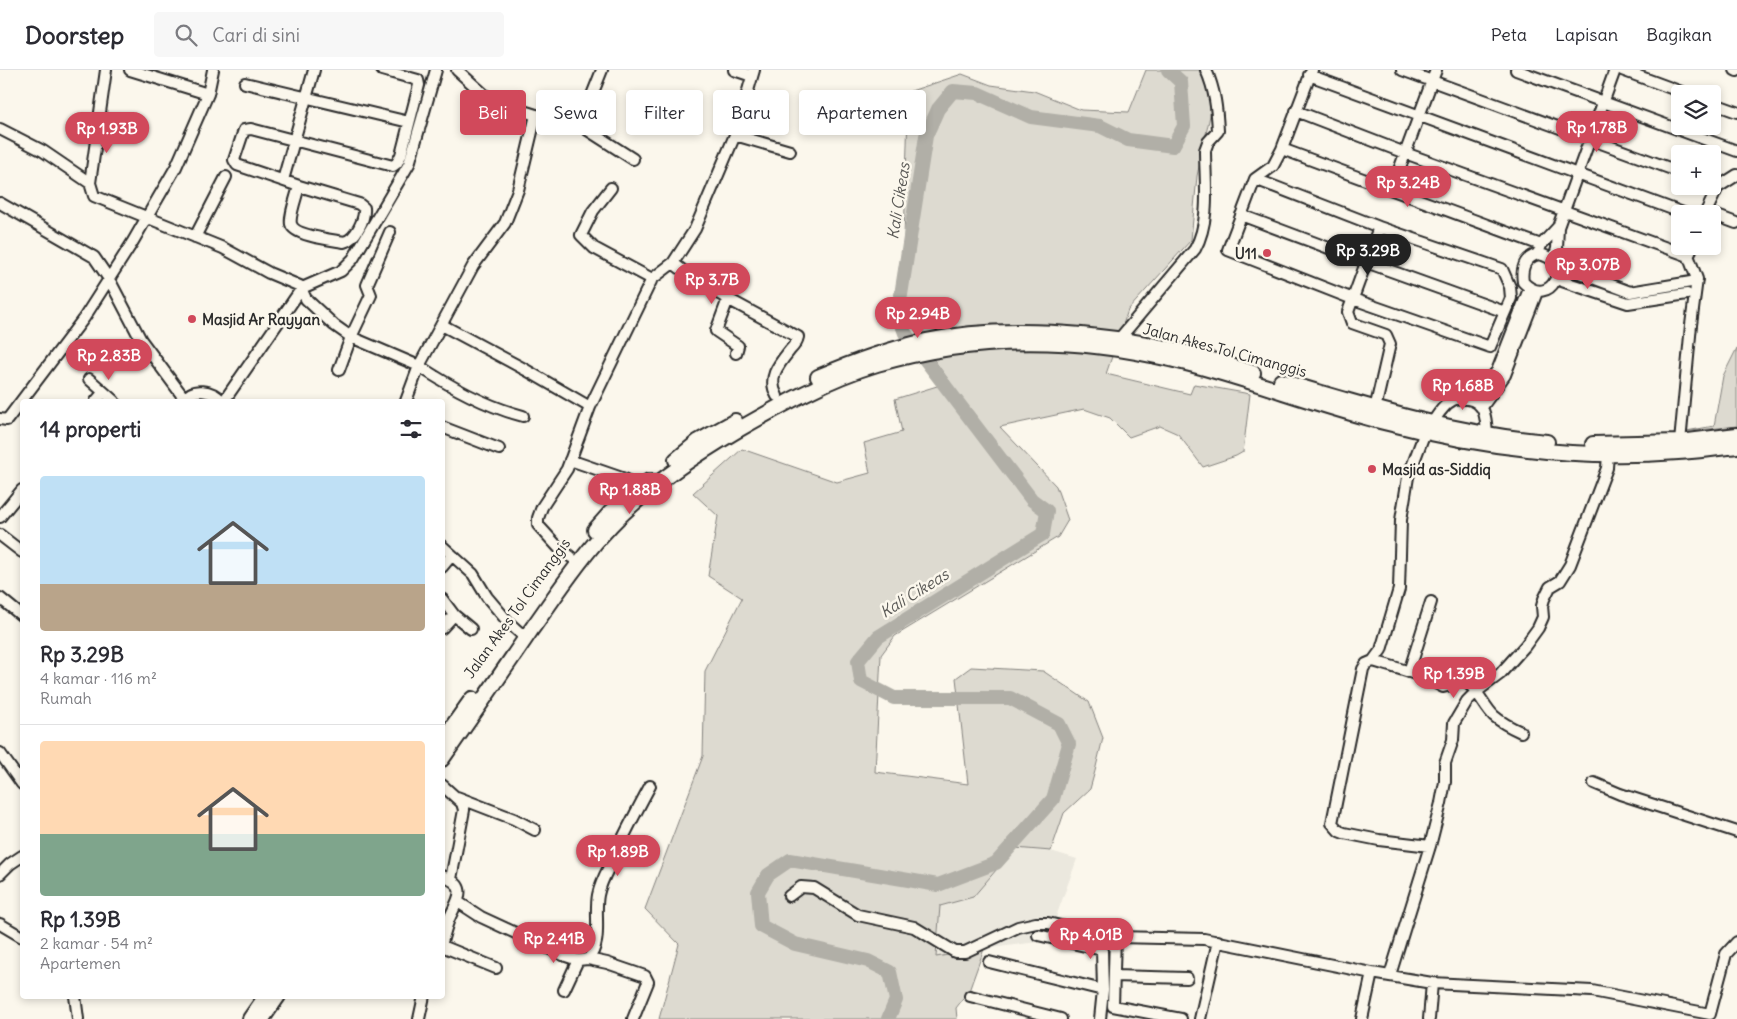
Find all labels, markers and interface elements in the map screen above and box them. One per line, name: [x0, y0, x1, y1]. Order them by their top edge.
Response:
search box: [154, 12, 504, 57]
text: Doorstep: [25, 20, 124, 50]
icon: search: [172, 21, 200, 49]
text: Cari di sini: [212, 23, 300, 47]
text: Peta: [1491, 23, 1527, 46]
text: Lapisan: [1555, 23, 1618, 46]
text: Bagikan: [1646, 23, 1712, 46]
map controls: [1671, 85, 1721, 255]
button: layers: [1671, 85, 1721, 135]
chip: Beli: [460, 90, 526, 135]
chip: Sewa: [536, 90, 616, 135]
chip: Filter: [626, 90, 703, 135]
chip: Baru: [713, 90, 789, 135]
chip: Apartemen: [799, 90, 926, 135]
pin: Rp 1.78B: [1545, 111, 1649, 153]
pin: Rp 1.93B: [55, 112, 159, 154]
text: Rp 1.78B: [1567, 117, 1627, 137]
text: Rp 1.93B: [76, 118, 138, 138]
button: +: [1671, 145, 1721, 195]
water label: Kali Cikeas: [882, 161, 914, 241]
pin: Rp 3.24B: [1356, 166, 1460, 208]
text: Rp 3.24B: [1376, 172, 1440, 192]
button: −: [1671, 205, 1721, 255]
pin: Rp 3.29B: [1316, 234, 1420, 276]
text: Rp 3.29B: [1336, 240, 1400, 260]
place label: U11: [1235, 244, 1257, 263]
marker: U11: [1261, 247, 1273, 259]
pin: Rp 3.07B: [1536, 248, 1640, 290]
text: Rp 3.07B: [1556, 254, 1620, 274]
pin: Rp 3.7B: [666, 262, 758, 305]
text: Rp 3.7B: [685, 269, 739, 289]
pin: Rp 2.94B: [866, 296, 970, 339]
text: Rp 2.94B: [886, 303, 950, 323]
place label: Masjid Ar Rayyan: [202, 310, 320, 330]
marker: Masjid Ar Rayyan: [186, 313, 198, 325]
street label: Jalan Akes Tol Cimanggis: [1141, 319, 1309, 381]
pin: Rp 2.83B: [57, 338, 161, 381]
text: Rp 2.83B: [77, 345, 141, 365]
pin: Rp 1.68B: [1411, 368, 1515, 411]
text: Rp 1.68B: [1432, 375, 1494, 395]
icon: filters: [397, 415, 425, 443]
text: 14 properti: [40, 416, 141, 443]
place label: Masjid as-Siddiq: [1382, 460, 1491, 480]
marker: Masjid as-Siddiq: [1366, 463, 1378, 475]
pin: Rp 1.88B: [578, 472, 682, 515]
text: Rp 1.88B: [599, 479, 661, 499]
icon: home: [188, 508, 278, 598]
street label: Jalan Akes Tol Cimanggis: [460, 534, 574, 682]
water label: Kali Cikeas: [876, 564, 953, 622]
text: Rp 3.29B: [40, 641, 124, 668]
pin: Rp 1.39B: [1402, 656, 1506, 699]
text: Rp 1.39B: [1423, 663, 1485, 683]
text: 4 kamar · 116 m²: [40, 668, 157, 688]
text: Rumah: [40, 688, 92, 708]
icon: home: [188, 774, 278, 864]
pin: Rp 1.89B: [566, 834, 670, 877]
text: Rp 1.89B: [587, 841, 649, 861]
text: Rp 1.39B: [40, 906, 121, 933]
pin: Rp 4.01B: [1039, 918, 1143, 960]
pin: Rp 2.41B: [502, 922, 606, 964]
text: Rp 4.01B: [1059, 924, 1123, 944]
text: Rp 2.41B: [524, 928, 584, 948]
text: 2 kamar · 54 m²: [40, 933, 153, 953]
text: Apartemen: [40, 953, 121, 973]

